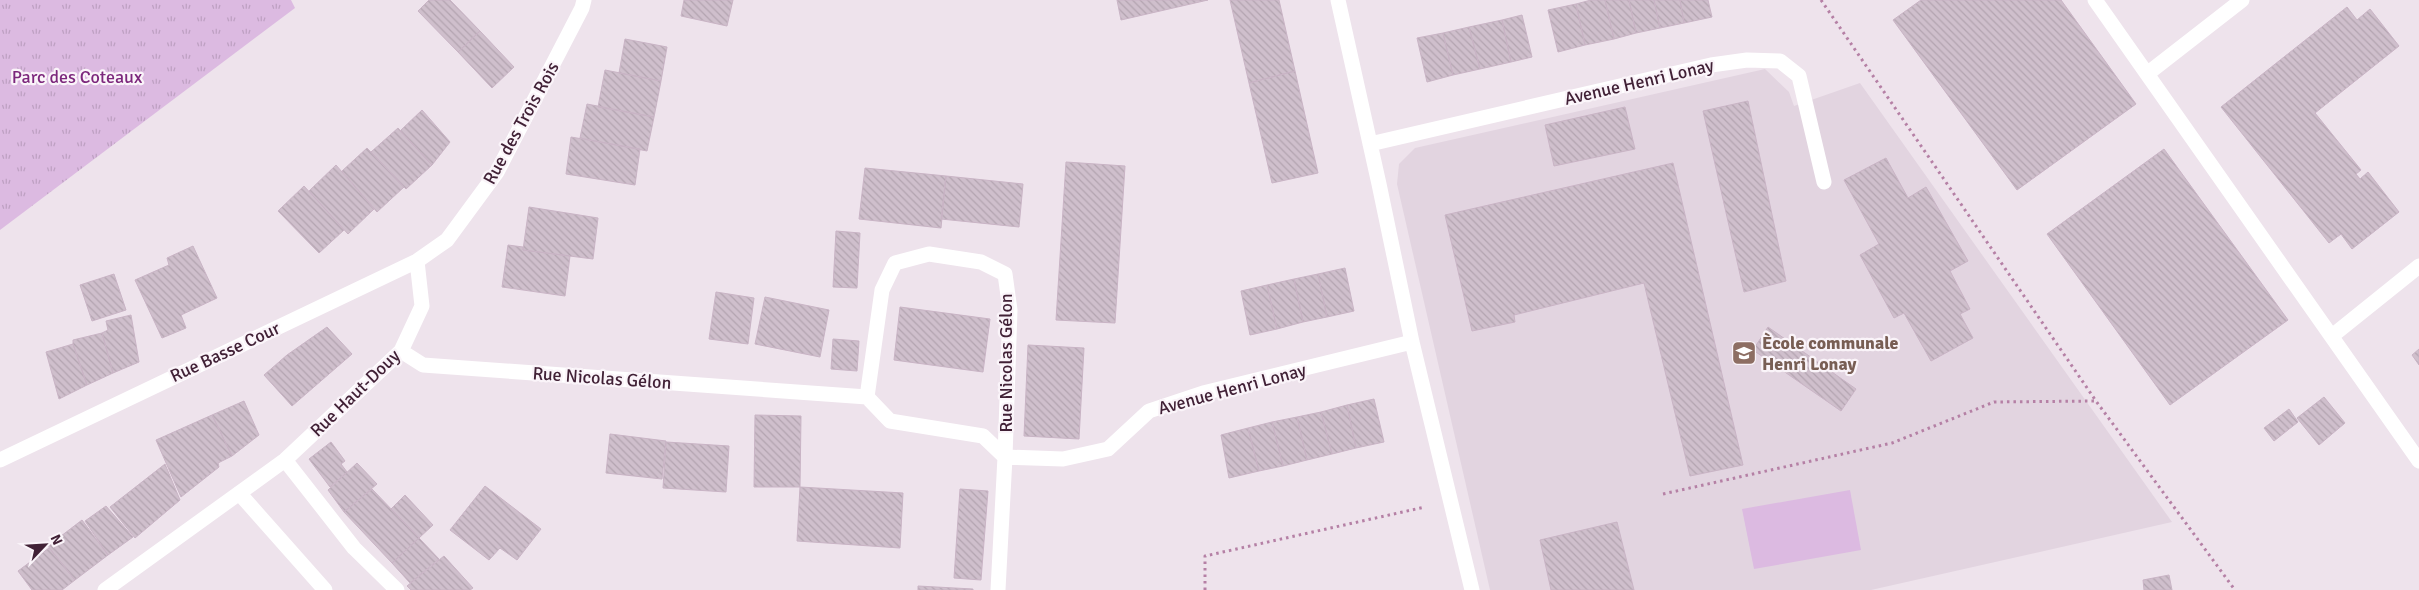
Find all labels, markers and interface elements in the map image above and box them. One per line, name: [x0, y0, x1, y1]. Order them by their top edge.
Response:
street label: Avenue Henri Lonay: [1562, 54, 1716, 110]
street label: Rue des Trois Rois: [478, 58, 564, 188]
park label: Parc des Coteaux: [12, 66, 143, 88]
street label: Rue Nicolas Gélon: [995, 293, 1017, 433]
street label: Rue Basse Cour: [167, 317, 284, 387]
place label: Ècole communale Henri Lonay: [1762, 332, 1899, 375]
school or university icon: Ècole communale Henri Lonay: [1731, 340, 1757, 366]
street label: Rue Haut-Douy: [306, 344, 405, 441]
street label: Avenue Henri Lonay: [1156, 358, 1309, 419]
street label: Rue Nicolas Gélon: [532, 362, 672, 394]
north arrow: [20, 520, 70, 570]
text: N: [47, 532, 66, 548]

